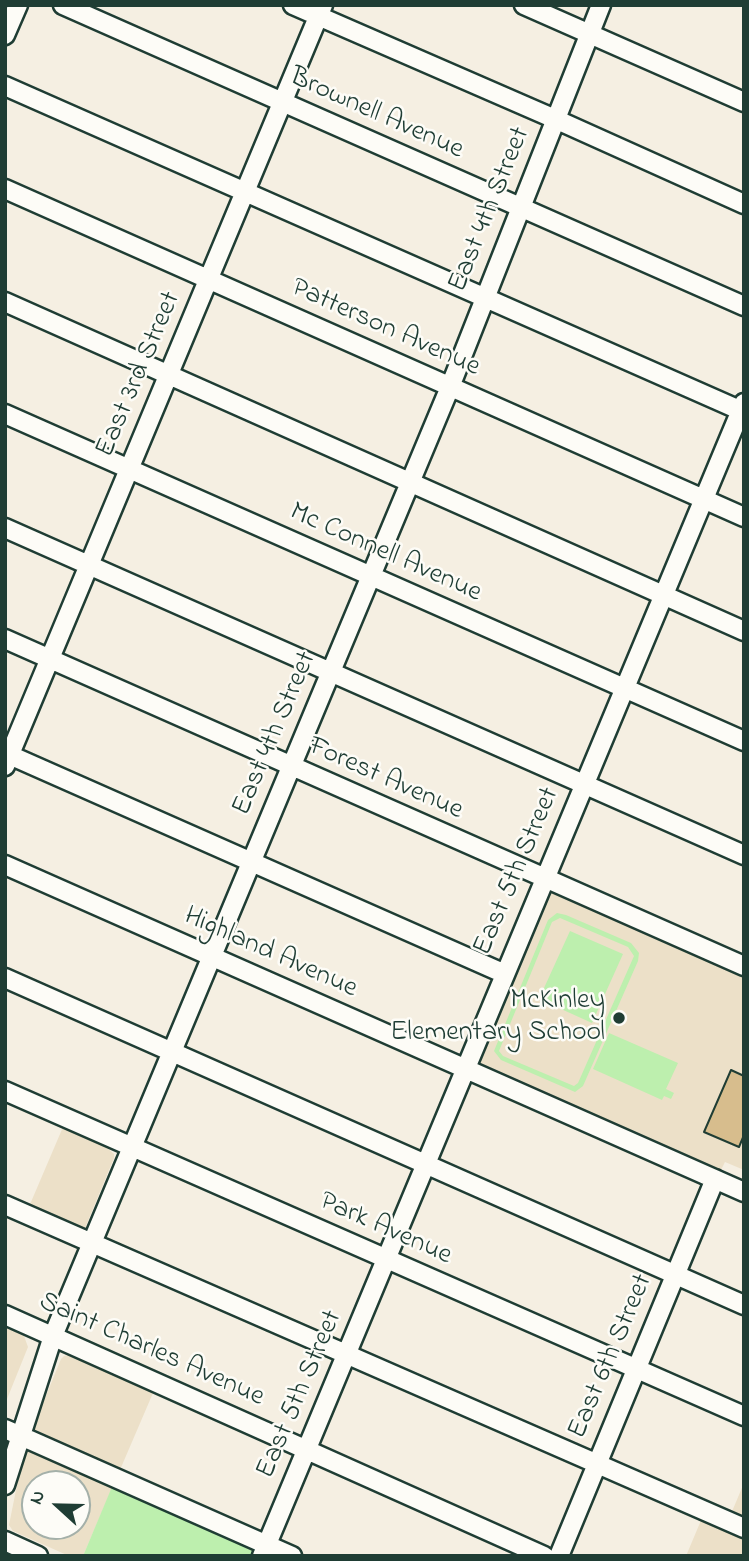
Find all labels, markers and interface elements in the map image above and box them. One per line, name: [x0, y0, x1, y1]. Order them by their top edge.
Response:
street label: Brownell Avenue: [284, 62, 468, 168]
street label: East 4th Street: [443, 123, 539, 297]
street label: Patterson Avenue: [285, 272, 485, 386]
street label: East 3rd Street: [90, 287, 190, 463]
street label: Mc Connell Avenue: [284, 497, 486, 611]
street label: East 4th Street: [226, 647, 326, 821]
street label: Forest Avenue: [302, 731, 468, 829]
street label: East 5th Street: [468, 783, 568, 961]
street label: Highland Avenue: [178, 901, 362, 1007]
place label: McKinley Elementary School: [390, 985, 605, 1051]
marker: McKinley Elementary School: [611, 1010, 627, 1026]
street label: Park Avenue: [314, 1186, 456, 1274]
street label: East 6th Street: [562, 1270, 662, 1444]
street label: Saint Charles Avenue: [33, 1286, 269, 1416]
street label: East 5th Street: [251, 1306, 351, 1484]
north arrow: [21, 1470, 91, 1540]
text: N: [23, 1487, 53, 1509]

